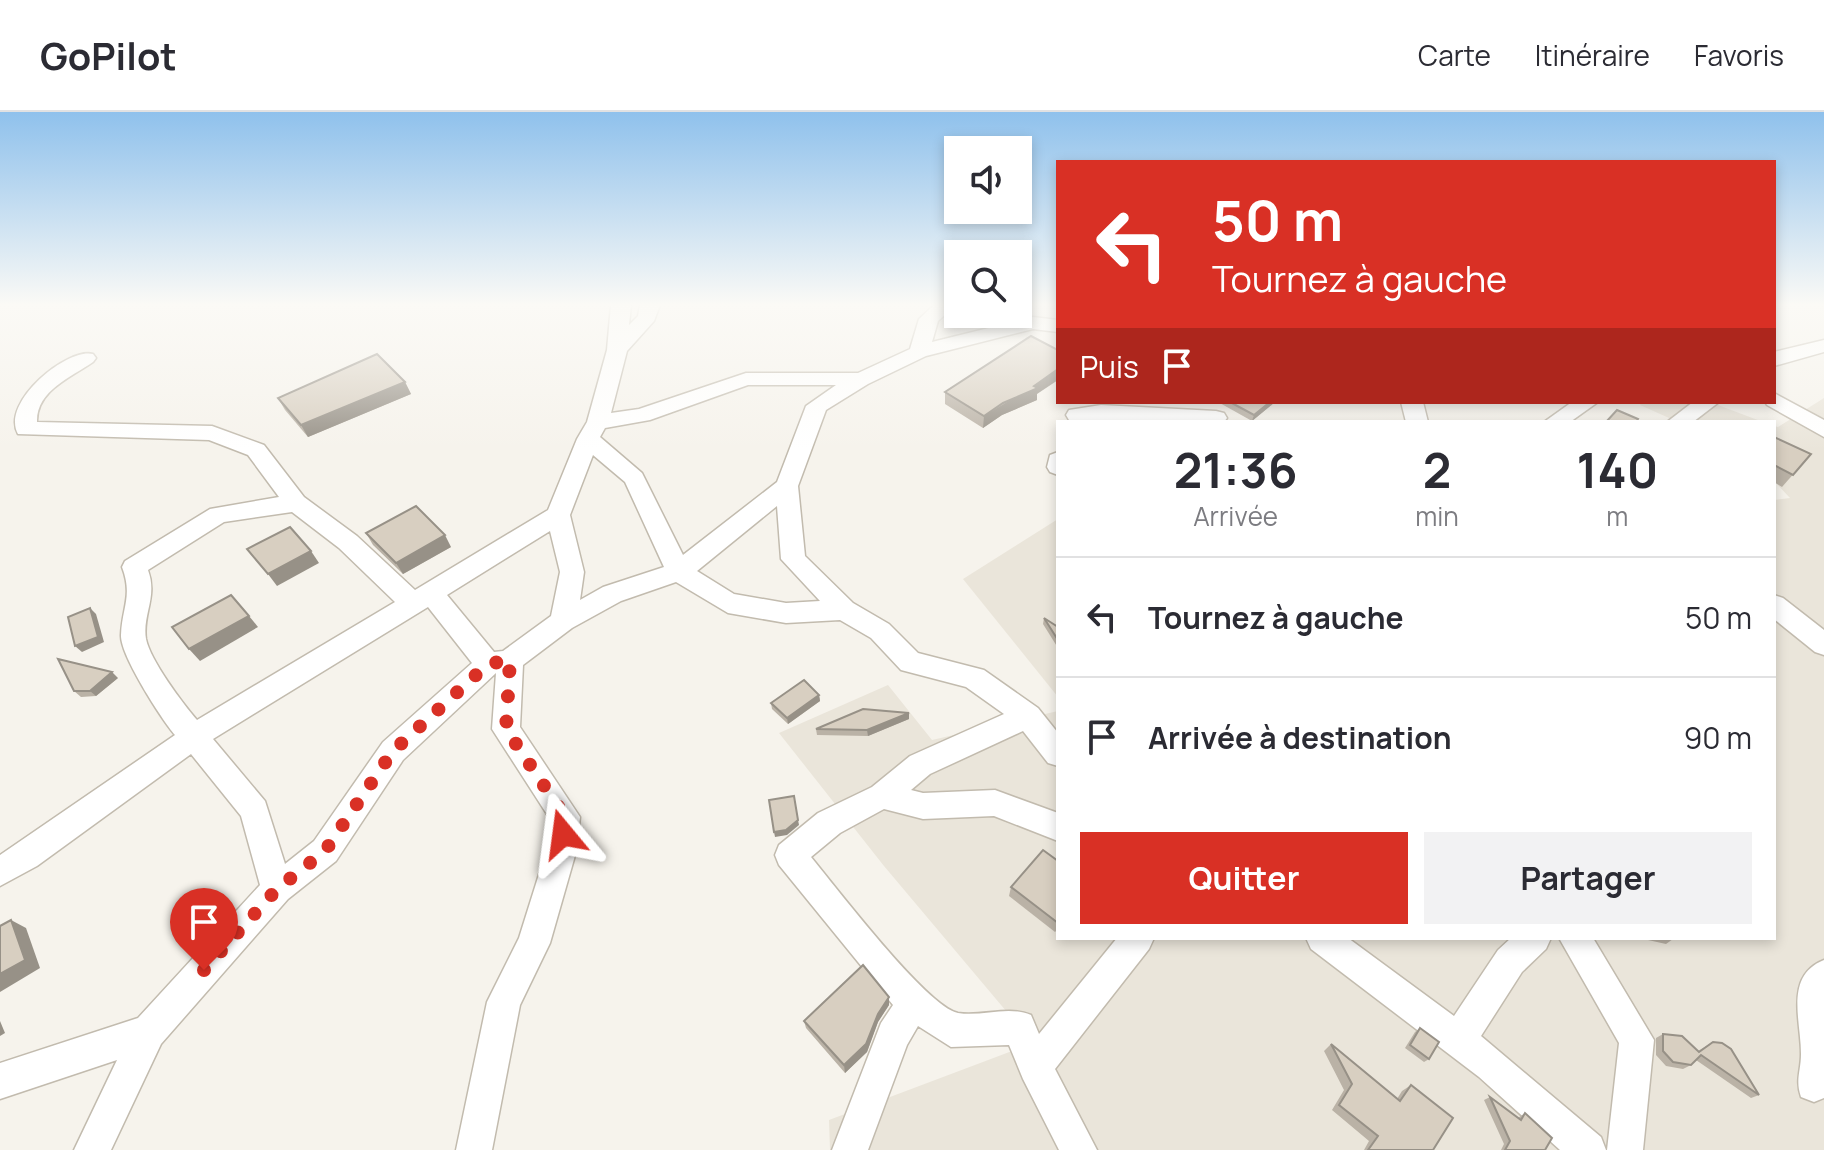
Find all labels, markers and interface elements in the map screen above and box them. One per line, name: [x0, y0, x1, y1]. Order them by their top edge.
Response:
text: GoPilot: [40, 29, 177, 81]
text: Carte: [1418, 36, 1491, 74]
text: Itinéraire: [1535, 36, 1650, 74]
text: Favoris: [1694, 36, 1784, 74]
map controls: [944, 136, 1032, 328]
button: sound: [944, 136, 1032, 224]
text: 50 m: [1212, 181, 1343, 258]
icon: left: [1080, 192, 1184, 296]
button: search: [944, 240, 1032, 328]
text: Tournez à gauche: [1212, 254, 1507, 303]
icon: arrive: [1155, 344, 1199, 388]
text: Puis: [1080, 346, 1139, 387]
text: 21:36: [1174, 437, 1297, 502]
text: 2: [1423, 437, 1451, 502]
text: 140: [1576, 437, 1658, 502]
text: Arrivée: [1193, 498, 1278, 534]
text: min: [1415, 498, 1459, 534]
text: m: [1606, 498, 1628, 534]
icon: left: [1080, 595, 1124, 639]
text: Tournez à gauche: [1148, 597, 1404, 638]
text: 50 m: [1685, 597, 1752, 638]
icon: arrive: [1080, 715, 1124, 759]
text: Arrivée à destination: [1148, 717, 1451, 758]
text: 90 m: [1684, 717, 1752, 758]
position arrow: [521, 792, 605, 876]
button: Quitter: [1080, 832, 1408, 924]
button: Partager: [1424, 832, 1752, 924]
pin: [170, 888, 238, 970]
icon: arrive: [182, 900, 226, 944]

